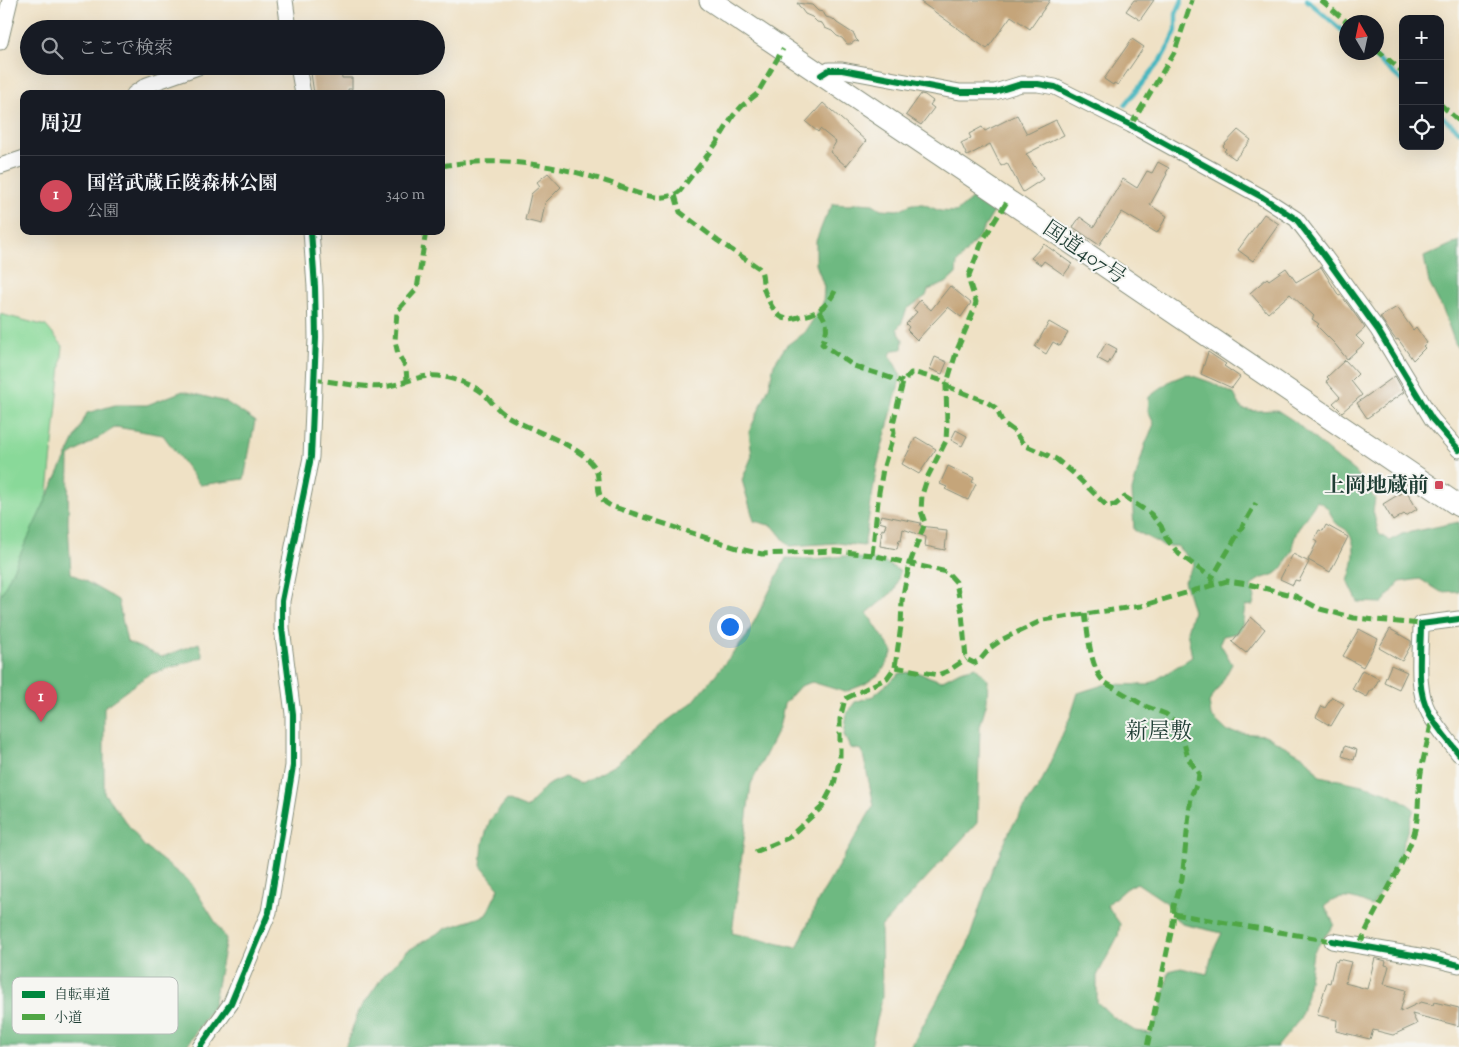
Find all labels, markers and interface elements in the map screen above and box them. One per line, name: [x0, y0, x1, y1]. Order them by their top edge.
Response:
north arrow: [1339, 15, 1384, 60]
map controls: [1399, 15, 1444, 150]
button: +: [1399, 15, 1444, 60]
search box: [20, 20, 445, 75]
icon: search: [38, 34, 66, 62]
text: ここで検索: [78, 36, 173, 63]
button: −: [1399, 60, 1444, 105]
button: locate: [1399, 105, 1444, 150]
text: 周辺: [40, 110, 82, 140]
text: 国営武蔵丘陵森林公園: [87, 171, 277, 198]
text: 1: [53, 184, 59, 207]
text: 340 m: [386, 184, 425, 207]
text: 公園: [87, 201, 119, 224]
street label: 国道407号: [1036, 215, 1132, 293]
place label: 上岡地蔵前: [1324, 472, 1429, 502]
marker: 上岡地蔵前: [1433, 479, 1445, 491]
your location: [717, 614, 743, 640]
pin: 1: [25, 681, 57, 722]
district label: 新屋敷: [1126, 717, 1192, 749]
legend: [12, 977, 178, 1034]
text: 自転車道: [54, 986, 110, 1006]
text: 小道: [54, 1009, 82, 1029]

